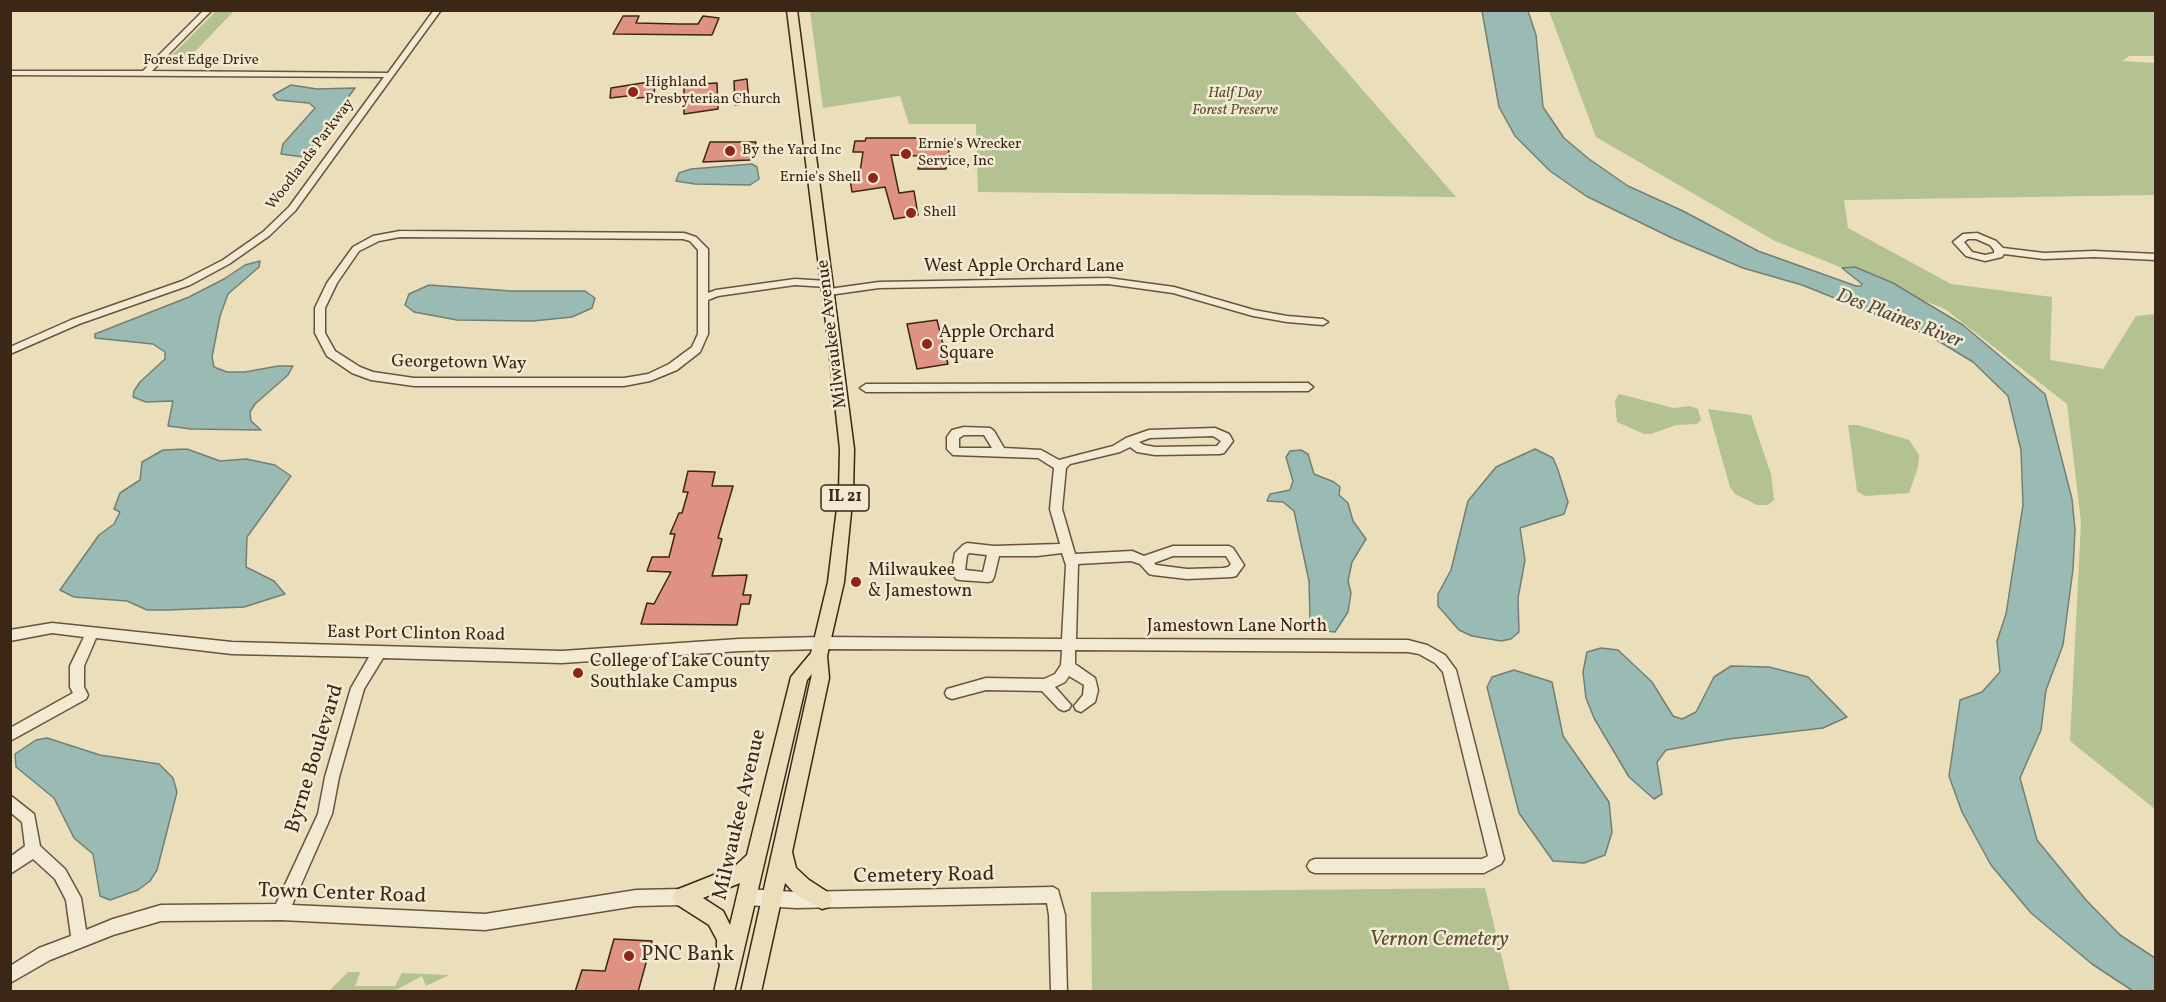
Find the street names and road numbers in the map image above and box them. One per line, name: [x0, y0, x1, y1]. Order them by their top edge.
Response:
street label: Forest Edge Drive: [143, 52, 259, 70]
street label: Woodlands Parkway: [263, 96, 359, 214]
street label: West Apple Orchard Lane: [924, 257, 1124, 279]
street label: Milwaukee Avenue: [813, 258, 853, 410]
street label: Georgetown Way: [391, 352, 527, 376]
road number: IL 21: [821, 485, 869, 511]
street label: Jamestown Lane North: [1147, 617, 1327, 639]
street label: East Port Clinton Road: [327, 623, 505, 647]
street label: Byrne Boulevard: [281, 682, 351, 836]
street label: Milwaukee Avenue: [709, 727, 773, 903]
street label: Cemetery Road: [853, 863, 995, 891]
street label: Town Center Road: [257, 879, 427, 911]

